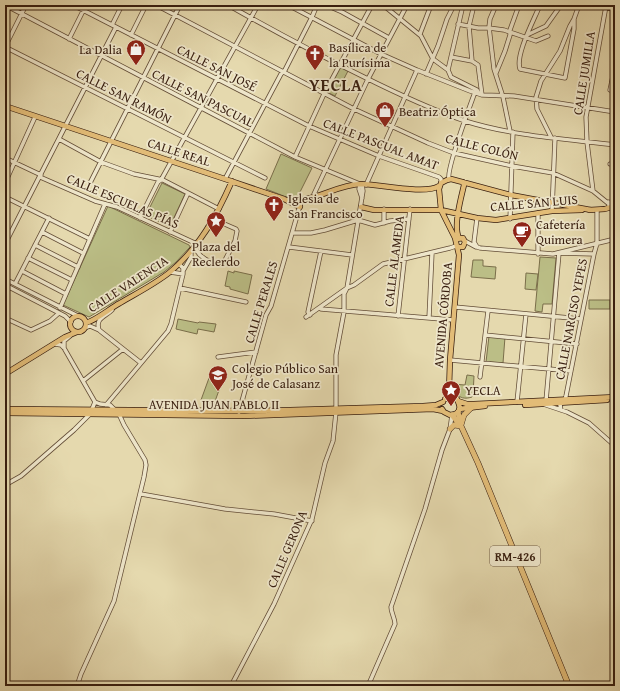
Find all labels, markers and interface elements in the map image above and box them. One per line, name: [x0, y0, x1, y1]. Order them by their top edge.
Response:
street label: CALLE JUMILLA: [568, 30, 600, 116]
shop icon: La Dalia: [125, 38, 147, 66]
place label: Basílica de la Purísima: [329, 38, 391, 72]
place label: La Dalia: [79, 40, 123, 59]
street label: CALLE SAN JOSÉ: [174, 40, 261, 96]
church icon: Basílica de la Purísima: [304, 43, 326, 71]
street label: CALLE SAN RAMÓN: [73, 64, 175, 128]
street label: CALLE SAN PASCUAL: [149, 64, 258, 132]
district label: YECLA: [309, 72, 363, 97]
shop icon: Beatriz Óptica: [374, 100, 396, 128]
place label: Beatriz Óptica: [399, 102, 477, 121]
street label: CALLE PASCUAL AMAT: [321, 113, 442, 175]
street label: CALLE COLÓN: [444, 129, 521, 165]
street label: CALLE REAL: [145, 133, 213, 171]
street label: CALLE ESCUELAS PÍAS: [64, 169, 182, 233]
place label: Iglesia de San Francisco: [288, 189, 363, 223]
street label: CALLE SAN LUIS: [490, 190, 578, 216]
church icon: Iglesia de San Francisco: [263, 194, 285, 222]
place icon: Plaza del Reclerdo: [205, 210, 227, 238]
street label: CALLE ALAMEDA: [379, 214, 409, 308]
place label: Cafetería Quimera: [536, 215, 586, 249]
cafe icon: Cafetería Quimera: [511, 220, 533, 248]
place label: Plaza del Reclerdo: [192, 237, 240, 271]
street label: CALLE VALENCIA: [84, 251, 172, 317]
street label: CALLE NARCISO YEPES: [550, 257, 592, 381]
street label: CALLE PERALES: [240, 259, 282, 345]
street label: AVENIDA CÓRDOBA: [429, 261, 457, 369]
place label: Colegio Público San José de Calasanz: [230, 359, 339, 393]
school or university icon: Colegio Público San José de Calasanz: [207, 364, 229, 392]
place icon: YECLA: [440, 379, 462, 407]
place label: YECLA: [465, 381, 501, 400]
street label: AVENIDA JUAN PABLO II: [149, 395, 279, 414]
street label: CALLE GERONA: [262, 507, 312, 591]
road number: RM-426: [490, 546, 540, 566]

